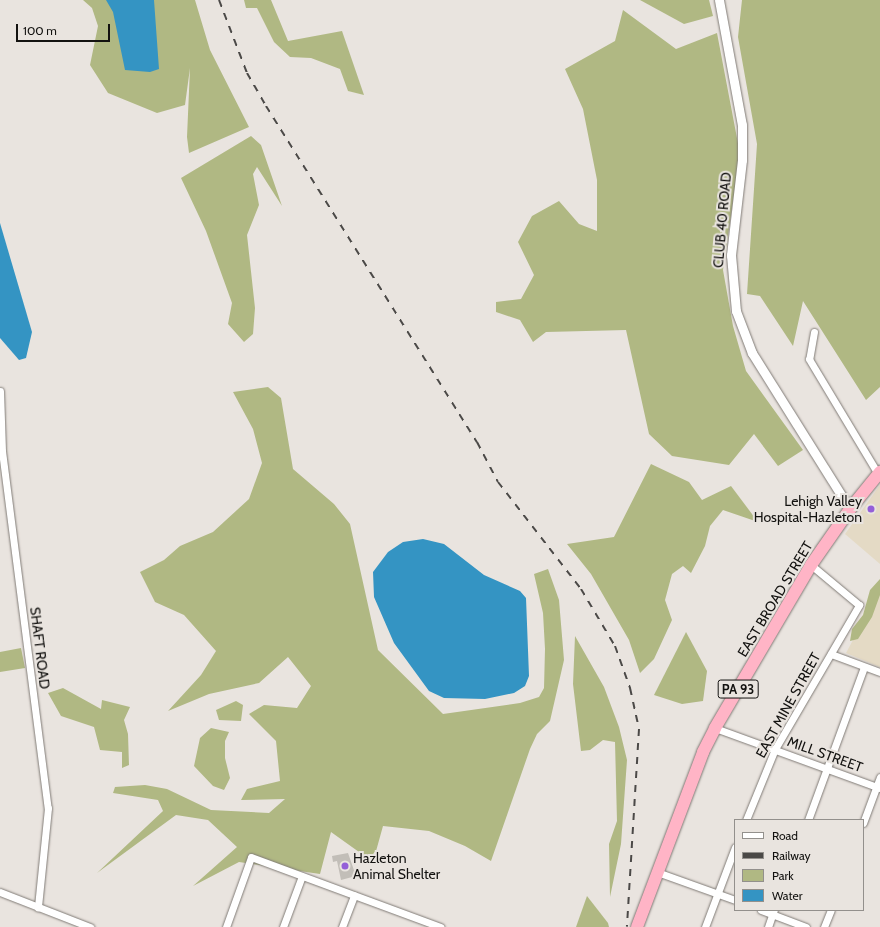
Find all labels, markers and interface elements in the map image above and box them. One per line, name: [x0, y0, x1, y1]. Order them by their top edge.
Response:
scale bar: [18, 16, 112, 42]
text: 100 m: [23, 23, 57, 38]
street label: CLUB 40 ROAD: [709, 171, 735, 269]
place label: Lehigh Valley Hospital-Hazleton: [754, 493, 862, 526]
marker: Lehigh Valley Hospital-Hazleton: [865, 503, 877, 515]
street label: EAST BROAD STREET: [734, 538, 816, 660]
street label: SHAFT ROAD: [27, 606, 53, 690]
street label: EAST MINE STREET: [752, 649, 824, 761]
road number: PA 93: [717, 678, 759, 700]
street label: MILL STREET: [785, 733, 865, 775]
legend: [734, 819, 864, 911]
text: Road: [772, 828, 798, 843]
text: Railway: [772, 848, 810, 863]
place label: Hazleton Animal Shelter: [353, 850, 440, 882]
marker: Hazleton Animal Shelter: [340, 861, 350, 871]
text: Park: [772, 868, 794, 883]
text: Water: [772, 888, 802, 903]

